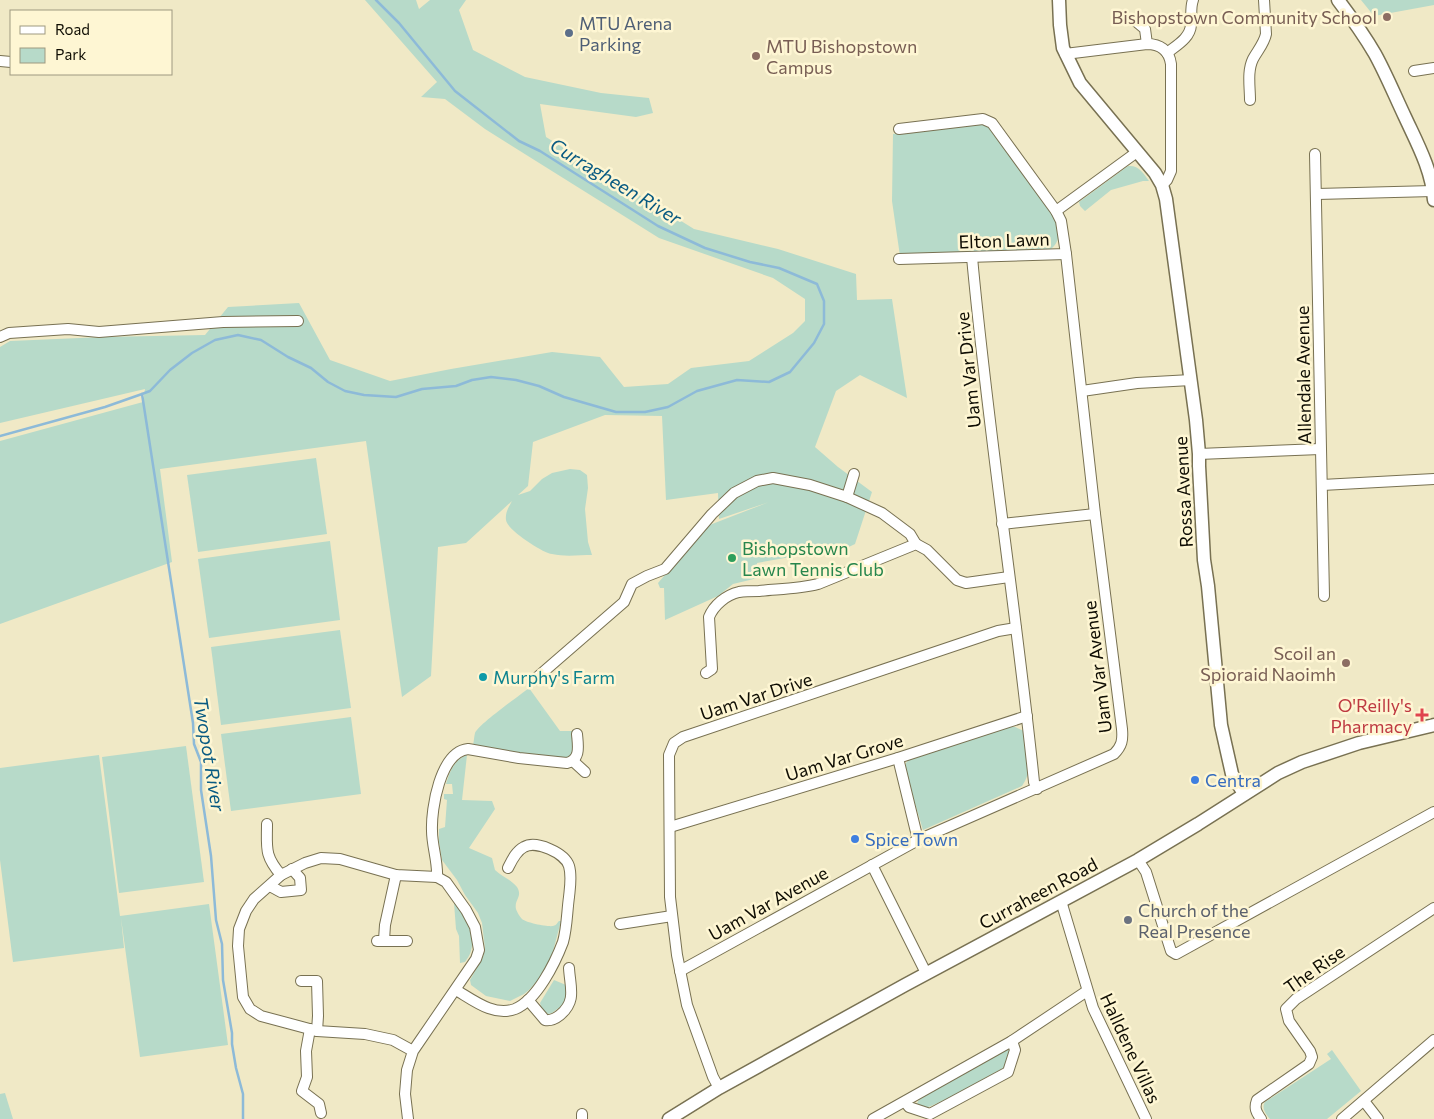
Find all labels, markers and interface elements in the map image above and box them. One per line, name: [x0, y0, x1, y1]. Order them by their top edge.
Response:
place label: Bishopstown Community School: [1112, 6, 1377, 28]
legend: [10, 10, 172, 75]
marker: Bishopstown Community School: [1381, 11, 1393, 23]
place label: MTU Arena Parking: [579, 12, 672, 55]
text: Road: [55, 20, 90, 38]
marker: MTU Arena Parking: [563, 27, 575, 39]
place label: MTU Bishopstown Campus: [766, 35, 917, 78]
text: Park: [55, 45, 86, 63]
marker: MTU Bishopstown Campus: [750, 50, 762, 62]
water label: Curragheen River: [546, 133, 687, 230]
street label: Elton Lawn: [958, 227, 1050, 253]
street label: Allendale Avenue: [1291, 305, 1315, 445]
street label: Uam Var Drive: [951, 311, 985, 429]
street label: Rossa Avenue: [1169, 436, 1197, 548]
place label: Bishopstown Lawn Tennis Club: [742, 537, 884, 580]
marker: Bishopstown Lawn Tennis Club: [726, 552, 738, 564]
street label: Uam Var Avenue: [1078, 600, 1116, 734]
place label: Scoil an Spioraid Naoimh: [1200, 642, 1336, 685]
marker: Scoil an Spioraid Naoimh: [1340, 657, 1352, 669]
place label: Murphy's Farm: [493, 666, 615, 688]
street label: Uam Var Drive: [697, 668, 815, 724]
marker: Murphy's Farm: [477, 671, 489, 683]
place label: O'Reilly's Pharmacy: [1330, 694, 1412, 737]
water label: Twopot River: [190, 695, 231, 814]
marker: O'Reilly's Pharmacy: [1416, 709, 1428, 721]
street label: Uam Var Grove: [782, 729, 906, 785]
place label: Centra: [1205, 769, 1261, 791]
marker: Centra: [1189, 774, 1201, 786]
place label: Spice Town: [865, 828, 958, 850]
marker: Spice Town: [849, 833, 861, 845]
street label: Curraheen Road: [975, 853, 1101, 933]
street label: Uam Var Avenue: [704, 861, 832, 945]
place label: Church of the Real Presence: [1138, 899, 1250, 942]
marker: Church of the Real Presence: [1122, 914, 1134, 926]
street label: The Rise: [1279, 940, 1349, 998]
street label: Halldene Villas: [1096, 989, 1166, 1107]

